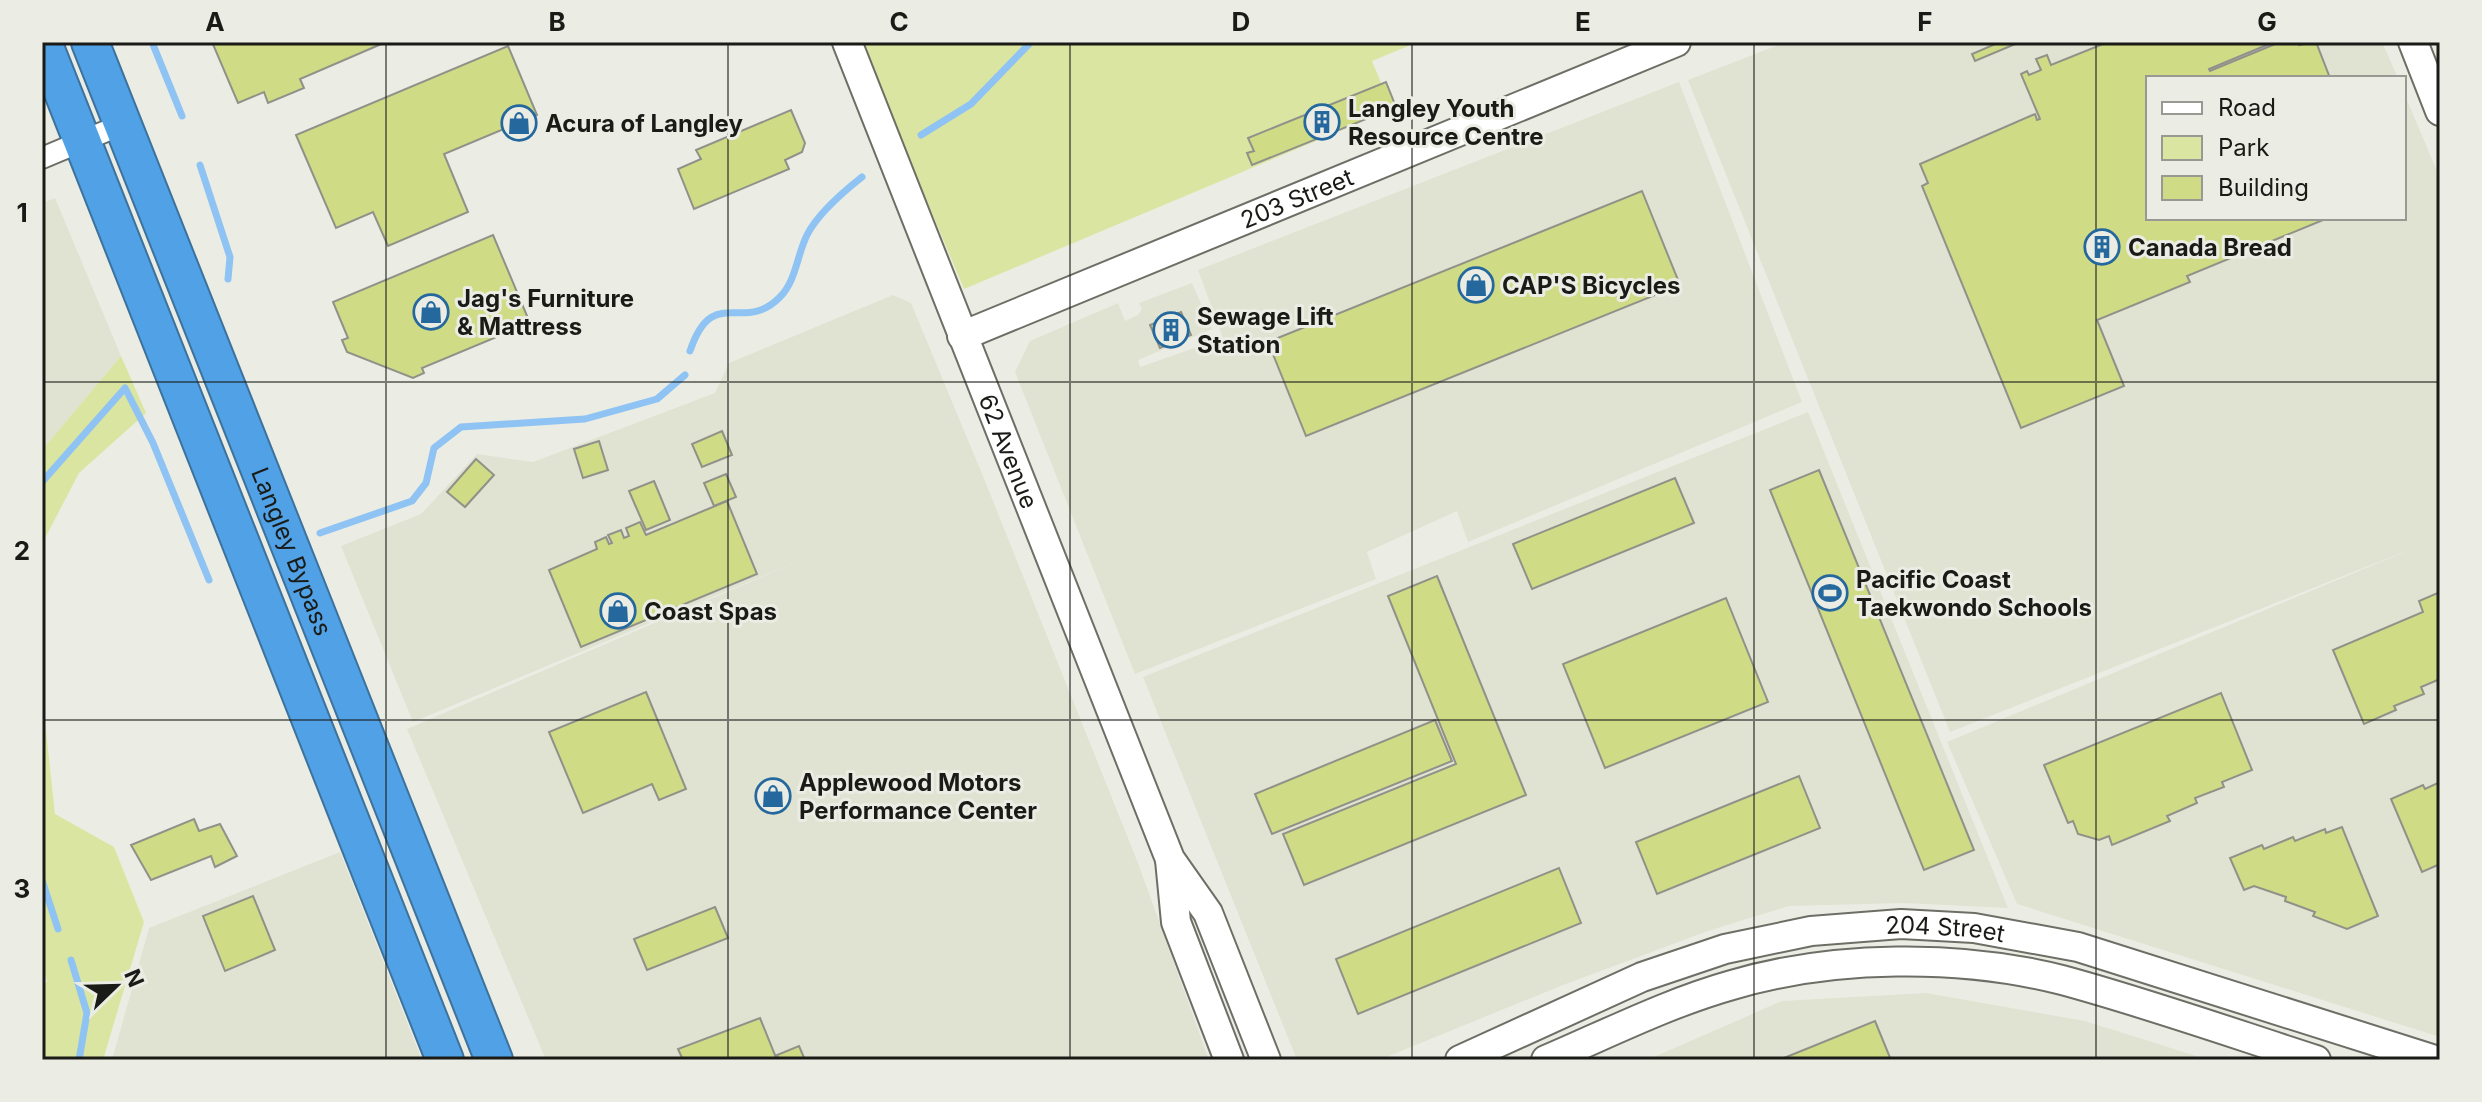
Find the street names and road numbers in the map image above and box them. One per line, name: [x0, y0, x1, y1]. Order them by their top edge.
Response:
street label: 203 Street: [1236, 162, 1357, 234]
street label: 62 Avenue: [973, 390, 1044, 513]
street label: Langley Bypass: [246, 463, 339, 640]
street label: 204 Street: [1884, 909, 2007, 948]

